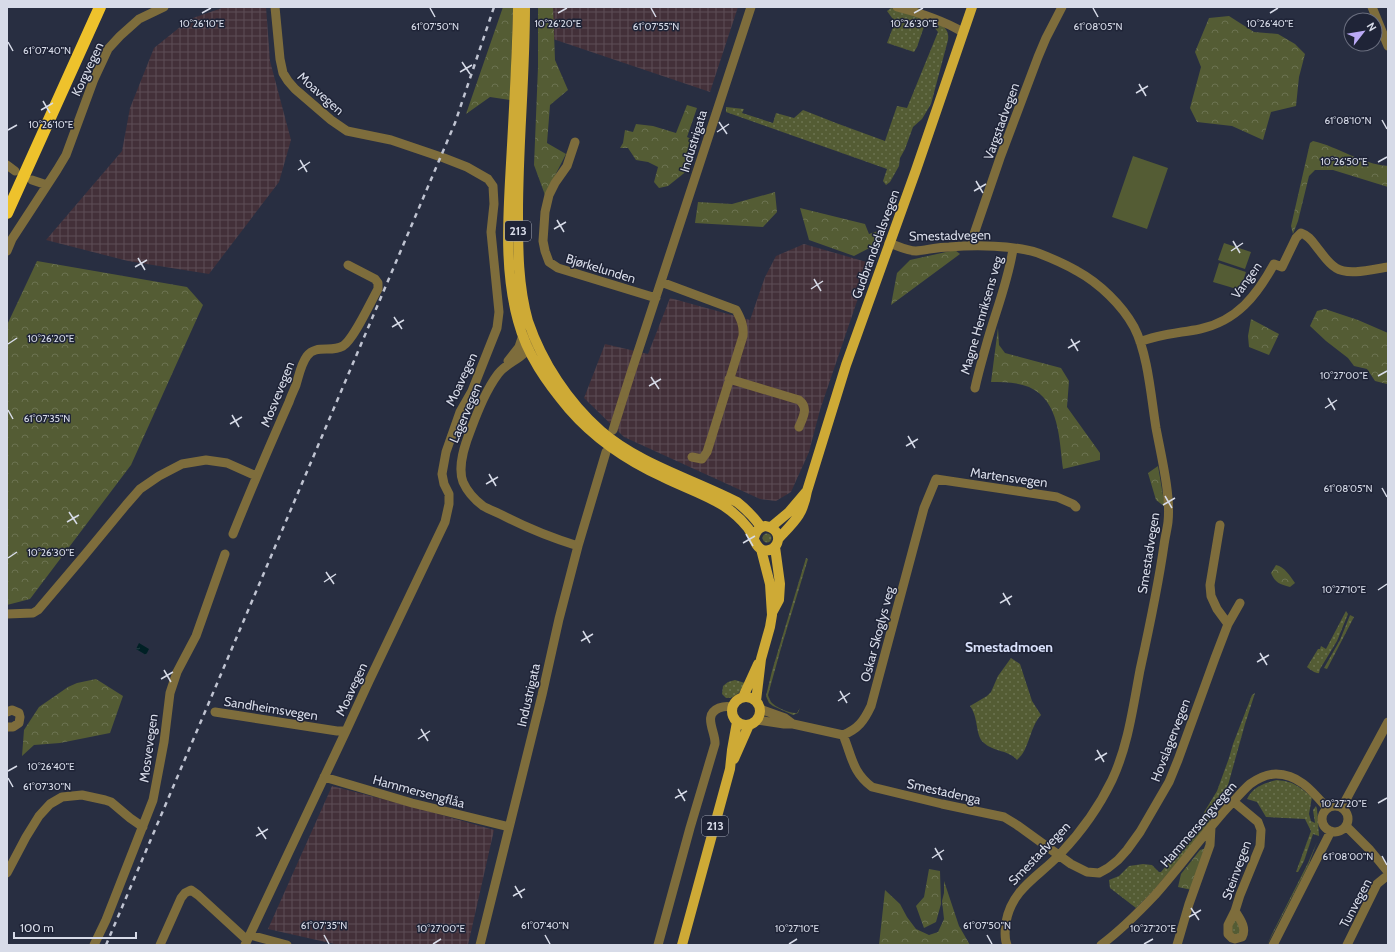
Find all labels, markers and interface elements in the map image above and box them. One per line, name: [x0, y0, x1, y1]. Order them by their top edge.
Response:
north arrow: [1343, 12, 1383, 52]
text: 10°26'10"E: [180, 17, 225, 30]
text: 10°26'20"E: [535, 17, 582, 30]
text: 10°26'30"E: [891, 17, 938, 30]
text: 10°26'40"E: [1246, 17, 1294, 30]
text: 61°07'50"N: [411, 20, 459, 33]
text: 61°07'55"N: [633, 20, 679, 33]
text: 61°08'05"N: [1073, 20, 1123, 33]
text: N: [1364, 20, 1380, 34]
street label: Korgvegen: [68, 39, 106, 99]
text: 61°07'40"N: [23, 44, 71, 57]
street label: Moavegen: [295, 68, 347, 118]
street label: Vargstadvegen: [980, 80, 1022, 162]
street label: Industrigata: [676, 107, 710, 174]
text: 61°08'10"N: [1324, 114, 1372, 127]
text: 10°26'10"E: [29, 118, 74, 131]
text: 10°26'50"E: [1321, 155, 1368, 168]
street label: Gudbrandsdalsvegen: [848, 187, 902, 301]
road number: 213: [505, 221, 531, 241]
street label: Smestadvegen: [909, 226, 991, 244]
street label: Bjørkelunden: [564, 250, 638, 287]
street label: Magne Henriksens veg: [956, 253, 1006, 376]
street label: Vangen: [1227, 259, 1265, 301]
text: 10°26'20"E: [28, 332, 75, 345]
street label: Moavegen: [442, 350, 480, 408]
street label: Mosvevegen: [257, 359, 297, 429]
text: 10°27'00"E: [1320, 369, 1368, 382]
street label: Lagervegen: [445, 381, 485, 445]
text: 61°07'35"N: [24, 412, 70, 425]
street label: Martensvegen: [969, 464, 1049, 490]
text: 61°08'05"N: [1323, 482, 1373, 495]
street label: Smestadvegen: [1134, 511, 1162, 595]
text: 10°26'30"E: [28, 546, 75, 559]
text: 10°27'10"E: [1322, 583, 1367, 596]
street label: Oskar Skoglys veg: [857, 584, 898, 684]
district label: Smestadmoen: [965, 638, 1053, 656]
street label: Moavegen: [332, 660, 370, 718]
street label: Industrigata: [513, 661, 543, 728]
street label: Sandheimsvegen: [223, 693, 319, 723]
street label: Hovslagervegen: [1147, 696, 1193, 784]
street label: Mosvevegen: [135, 713, 161, 783]
text: 10°26'40"E: [27, 760, 75, 773]
street label: Hammersengflåa: [371, 771, 467, 811]
street label: Smestadenga: [905, 775, 983, 807]
street label: Hammersengvegen: [1157, 778, 1239, 870]
text: 61°07'30"N: [23, 780, 71, 793]
text: 10°27'20"E: [1321, 797, 1368, 810]
road number: 213: [702, 816, 728, 836]
street label: Smestadvegen: [1005, 818, 1073, 888]
street label: Steinvegen: [1218, 838, 1254, 902]
text: 61°08'00"N: [1323, 850, 1373, 863]
street label: Tunvegen: [1335, 876, 1375, 930]
scale bar: [14, 914, 136, 940]
text: 61°07'35"N: [301, 919, 347, 932]
text: 61°07'40"N: [521, 919, 569, 932]
text: 61°07'50"N: [963, 919, 1011, 932]
text: 100 m: [20, 920, 54, 935]
text: 10°27'00"E: [417, 922, 465, 935]
text: 10°27'10"E: [775, 922, 820, 935]
text: 10°27'20"E: [1130, 922, 1177, 935]

